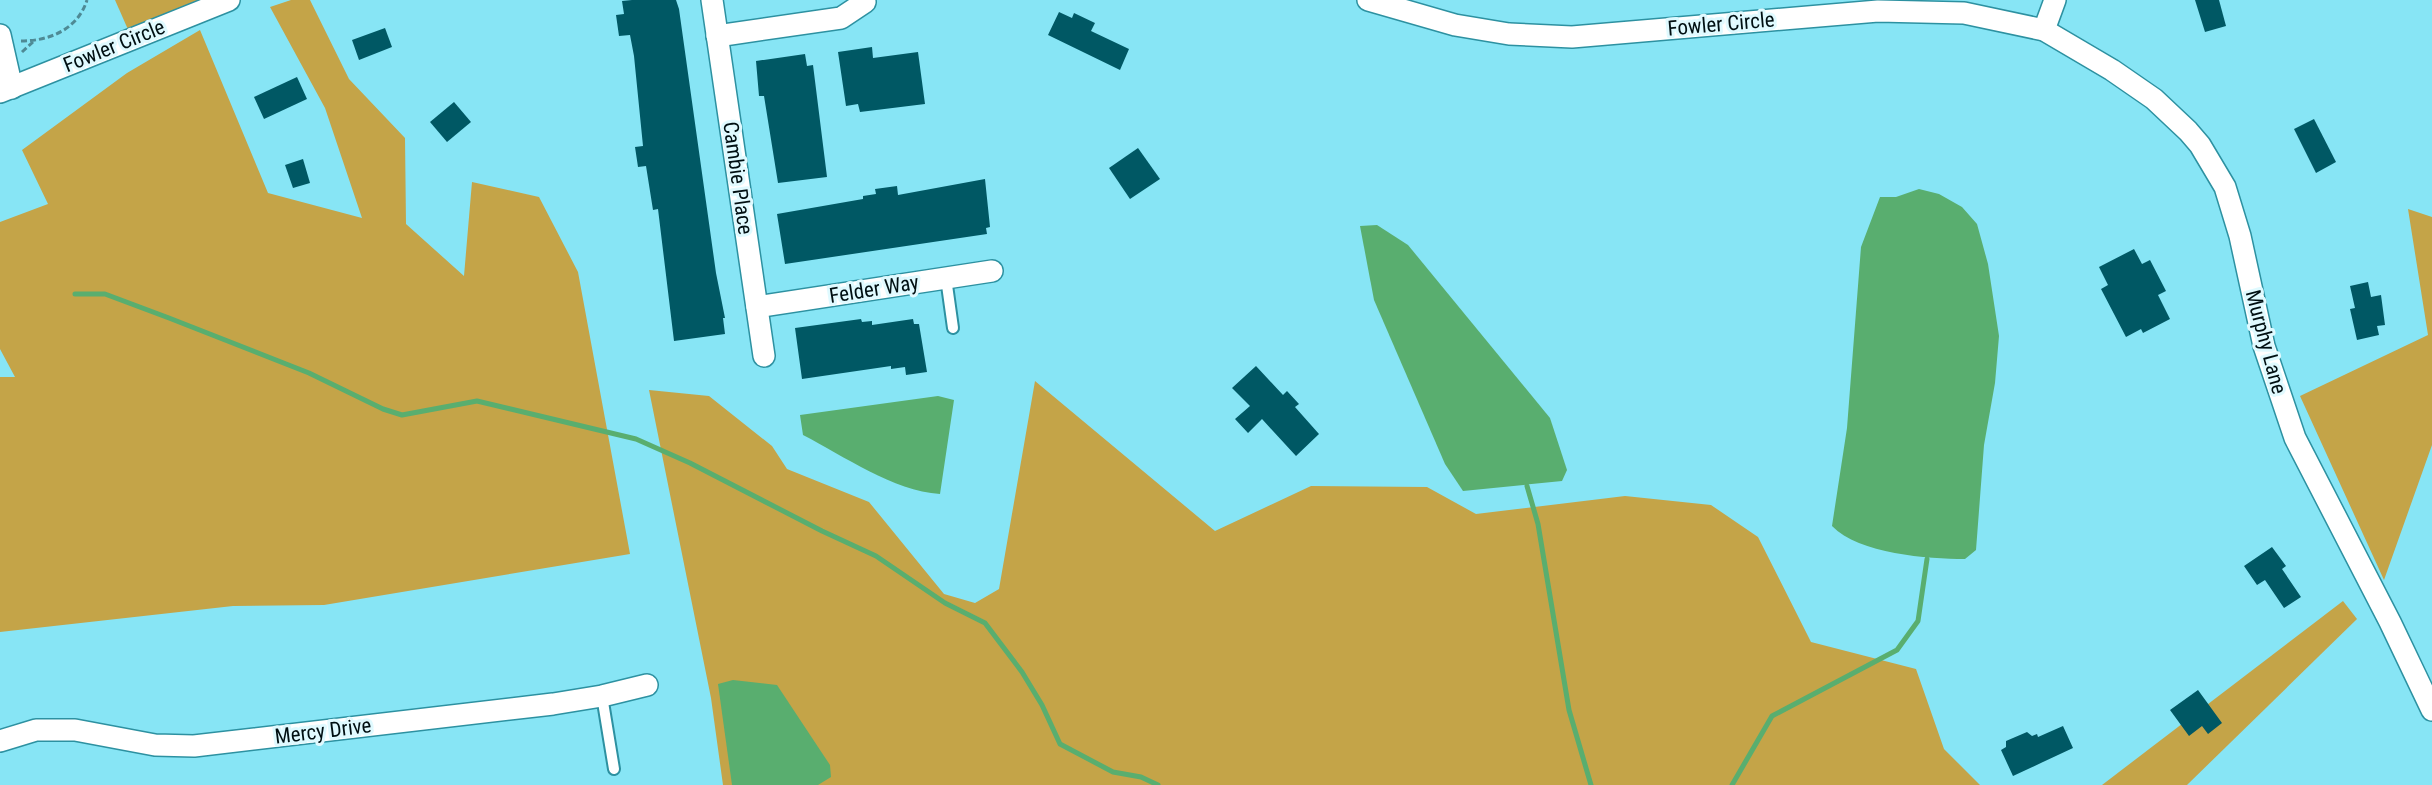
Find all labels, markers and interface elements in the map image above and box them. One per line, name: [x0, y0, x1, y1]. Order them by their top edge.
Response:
street label: Fowler Circle: [1667, 7, 1776, 41]
street label: Fowler Circle: [60, 15, 168, 77]
street label: Cambie Place: [718, 120, 758, 236]
street label: Felder Way: [828, 270, 921, 308]
street label: Murphy Lane: [2241, 287, 2291, 397]
street label: Mercy Drive: [273, 713, 373, 749]

